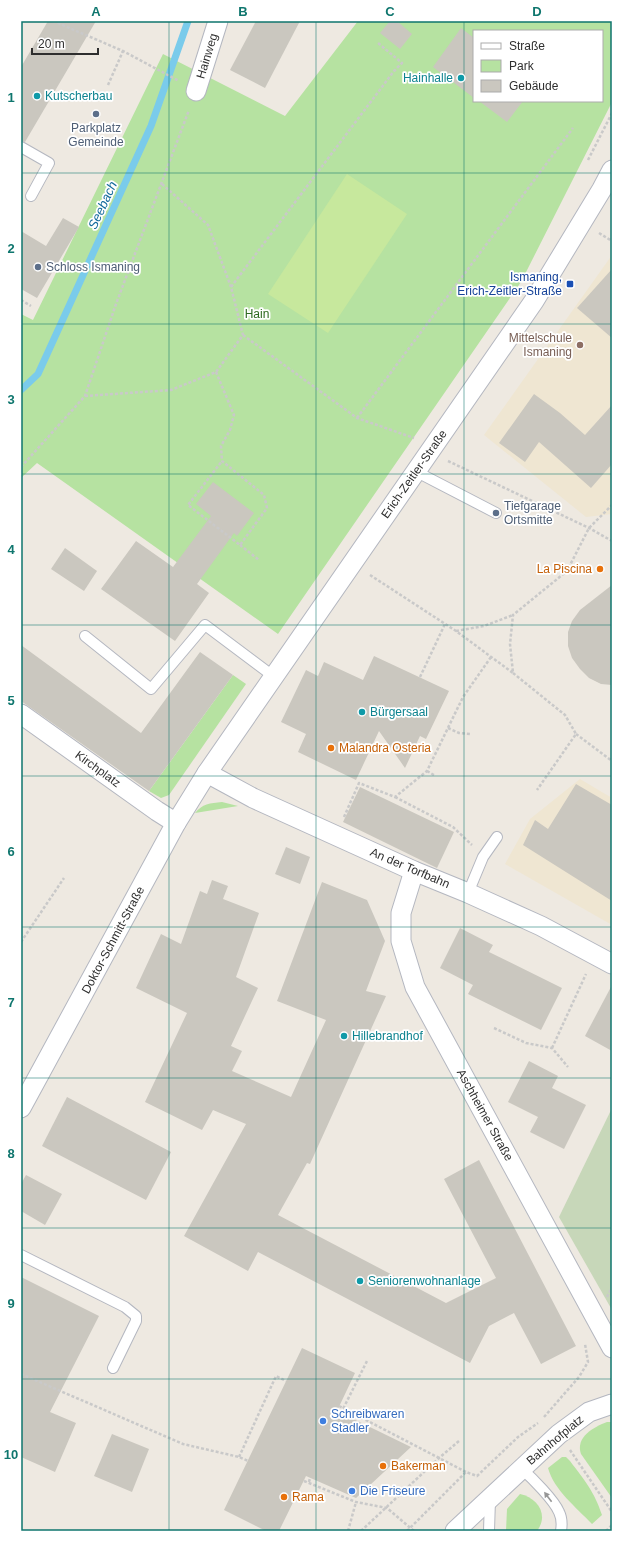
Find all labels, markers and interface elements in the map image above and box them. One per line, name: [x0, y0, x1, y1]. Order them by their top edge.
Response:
text: A: [91, 4, 101, 19]
text: B: [238, 4, 248, 19]
text: C: [385, 4, 395, 19]
text: D: [532, 4, 542, 19]
scale bar: [32, 30, 98, 56]
legend: [473, 30, 603, 102]
street label: Hainweg: [193, 32, 221, 80]
text: 20 m: [38, 37, 65, 51]
text: Straße: [509, 39, 545, 53]
text: Park: [509, 59, 535, 73]
place label: Hainhalle: [403, 71, 453, 85]
marker: Hainhalle: [456, 73, 466, 83]
text: Gebäude: [509, 79, 559, 93]
place label: Kutscherbau: [45, 89, 112, 103]
text: 1: [7, 90, 15, 105]
marker: Kutscherbau: [32, 91, 42, 101]
marker: Parkplatz Gemeinde: [91, 109, 101, 119]
place label: Parkplatz Gemeinde: [68, 121, 124, 149]
water label: Seebach: [85, 179, 120, 232]
text: 2: [7, 241, 15, 256]
place label: Schloss Ismaning: [46, 260, 140, 274]
marker: Schloss Ismaning: [33, 262, 43, 272]
place label: Ismaning, Erich-Zeitler-Straße: [457, 270, 562, 298]
marker: Ismaning, Erich-Zeitler-Straße: [565, 279, 575, 289]
park label: Hain: [245, 307, 269, 321]
place label: Mittelschule Ismaning: [509, 331, 572, 359]
marker: Mittelschule Ismaning: [575, 340, 585, 350]
text: 3: [7, 392, 15, 407]
street label: Erich-Zeitler-Straße: [378, 427, 450, 521]
place label: Tiefgarage Ortsmitte: [504, 499, 561, 527]
marker: Tiefgarage Ortsmitte: [491, 508, 501, 518]
text: 4: [7, 542, 15, 557]
place label: La Piscina: [537, 562, 592, 576]
marker: La Piscina: [595, 564, 605, 574]
text: 5: [7, 693, 15, 708]
place label: Bürgersaal: [370, 705, 428, 719]
marker: Bürgersaal: [357, 707, 367, 717]
place label: Malandra Osteria: [339, 741, 431, 755]
marker: Malandra Osteria: [326, 743, 336, 753]
street label: Kirchplatz: [73, 748, 123, 790]
text: 6: [7, 844, 15, 859]
street label: An der Torfbahn: [368, 845, 452, 891]
street label: Doktor-Schmitt-Straße: [79, 884, 147, 996]
text: 7: [7, 995, 15, 1010]
place label: Hillebrandhof: [352, 1029, 423, 1043]
marker: Hillebrandhof: [339, 1031, 349, 1041]
street label: Aschheimer Straße: [454, 1067, 516, 1164]
text: 8: [7, 1146, 15, 1161]
place label: Seniorenwohnanlage: [368, 1274, 481, 1288]
marker: Seniorenwohnanlage: [355, 1276, 365, 1286]
text: 9: [7, 1296, 15, 1311]
place label: Schreibwaren Stadler: [331, 1407, 404, 1435]
street label: Bahnhofplatz: [524, 1412, 586, 1468]
marker: Schreibwaren Stadler: [318, 1416, 328, 1426]
text: 10: [4, 1447, 18, 1462]
place label: Bakerman: [391, 1459, 446, 1473]
marker: Bakerman: [378, 1461, 388, 1471]
place label: Die Friseure: [360, 1484, 426, 1498]
marker: Die Friseure: [347, 1486, 357, 1496]
place label: Rama: [292, 1490, 324, 1504]
one-way arrow: [544, 1491, 552, 1502]
marker: Rama: [279, 1492, 289, 1502]

